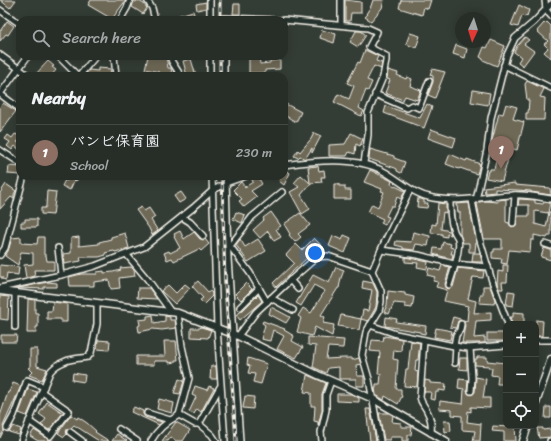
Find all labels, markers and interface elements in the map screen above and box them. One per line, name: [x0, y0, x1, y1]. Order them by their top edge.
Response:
north arrow: [455, 12, 491, 48]
search box: [16, 16, 288, 60]
text: Search here: [62, 25, 141, 51]
icon: search: [30, 27, 52, 49]
text: Nearby: [32, 83, 86, 113]
text: バンビ保育園: [70, 128, 160, 154]
pin: 1: [488, 136, 514, 169]
text: 1: [42, 141, 48, 164]
text: 230 m: [236, 141, 272, 164]
text: School: [70, 154, 108, 177]
your location: [305, 243, 325, 263]
map controls: [503, 321, 539, 429]
button: +: [503, 321, 539, 357]
button: −: [503, 357, 539, 393]
button: locate: [503, 393, 539, 429]

